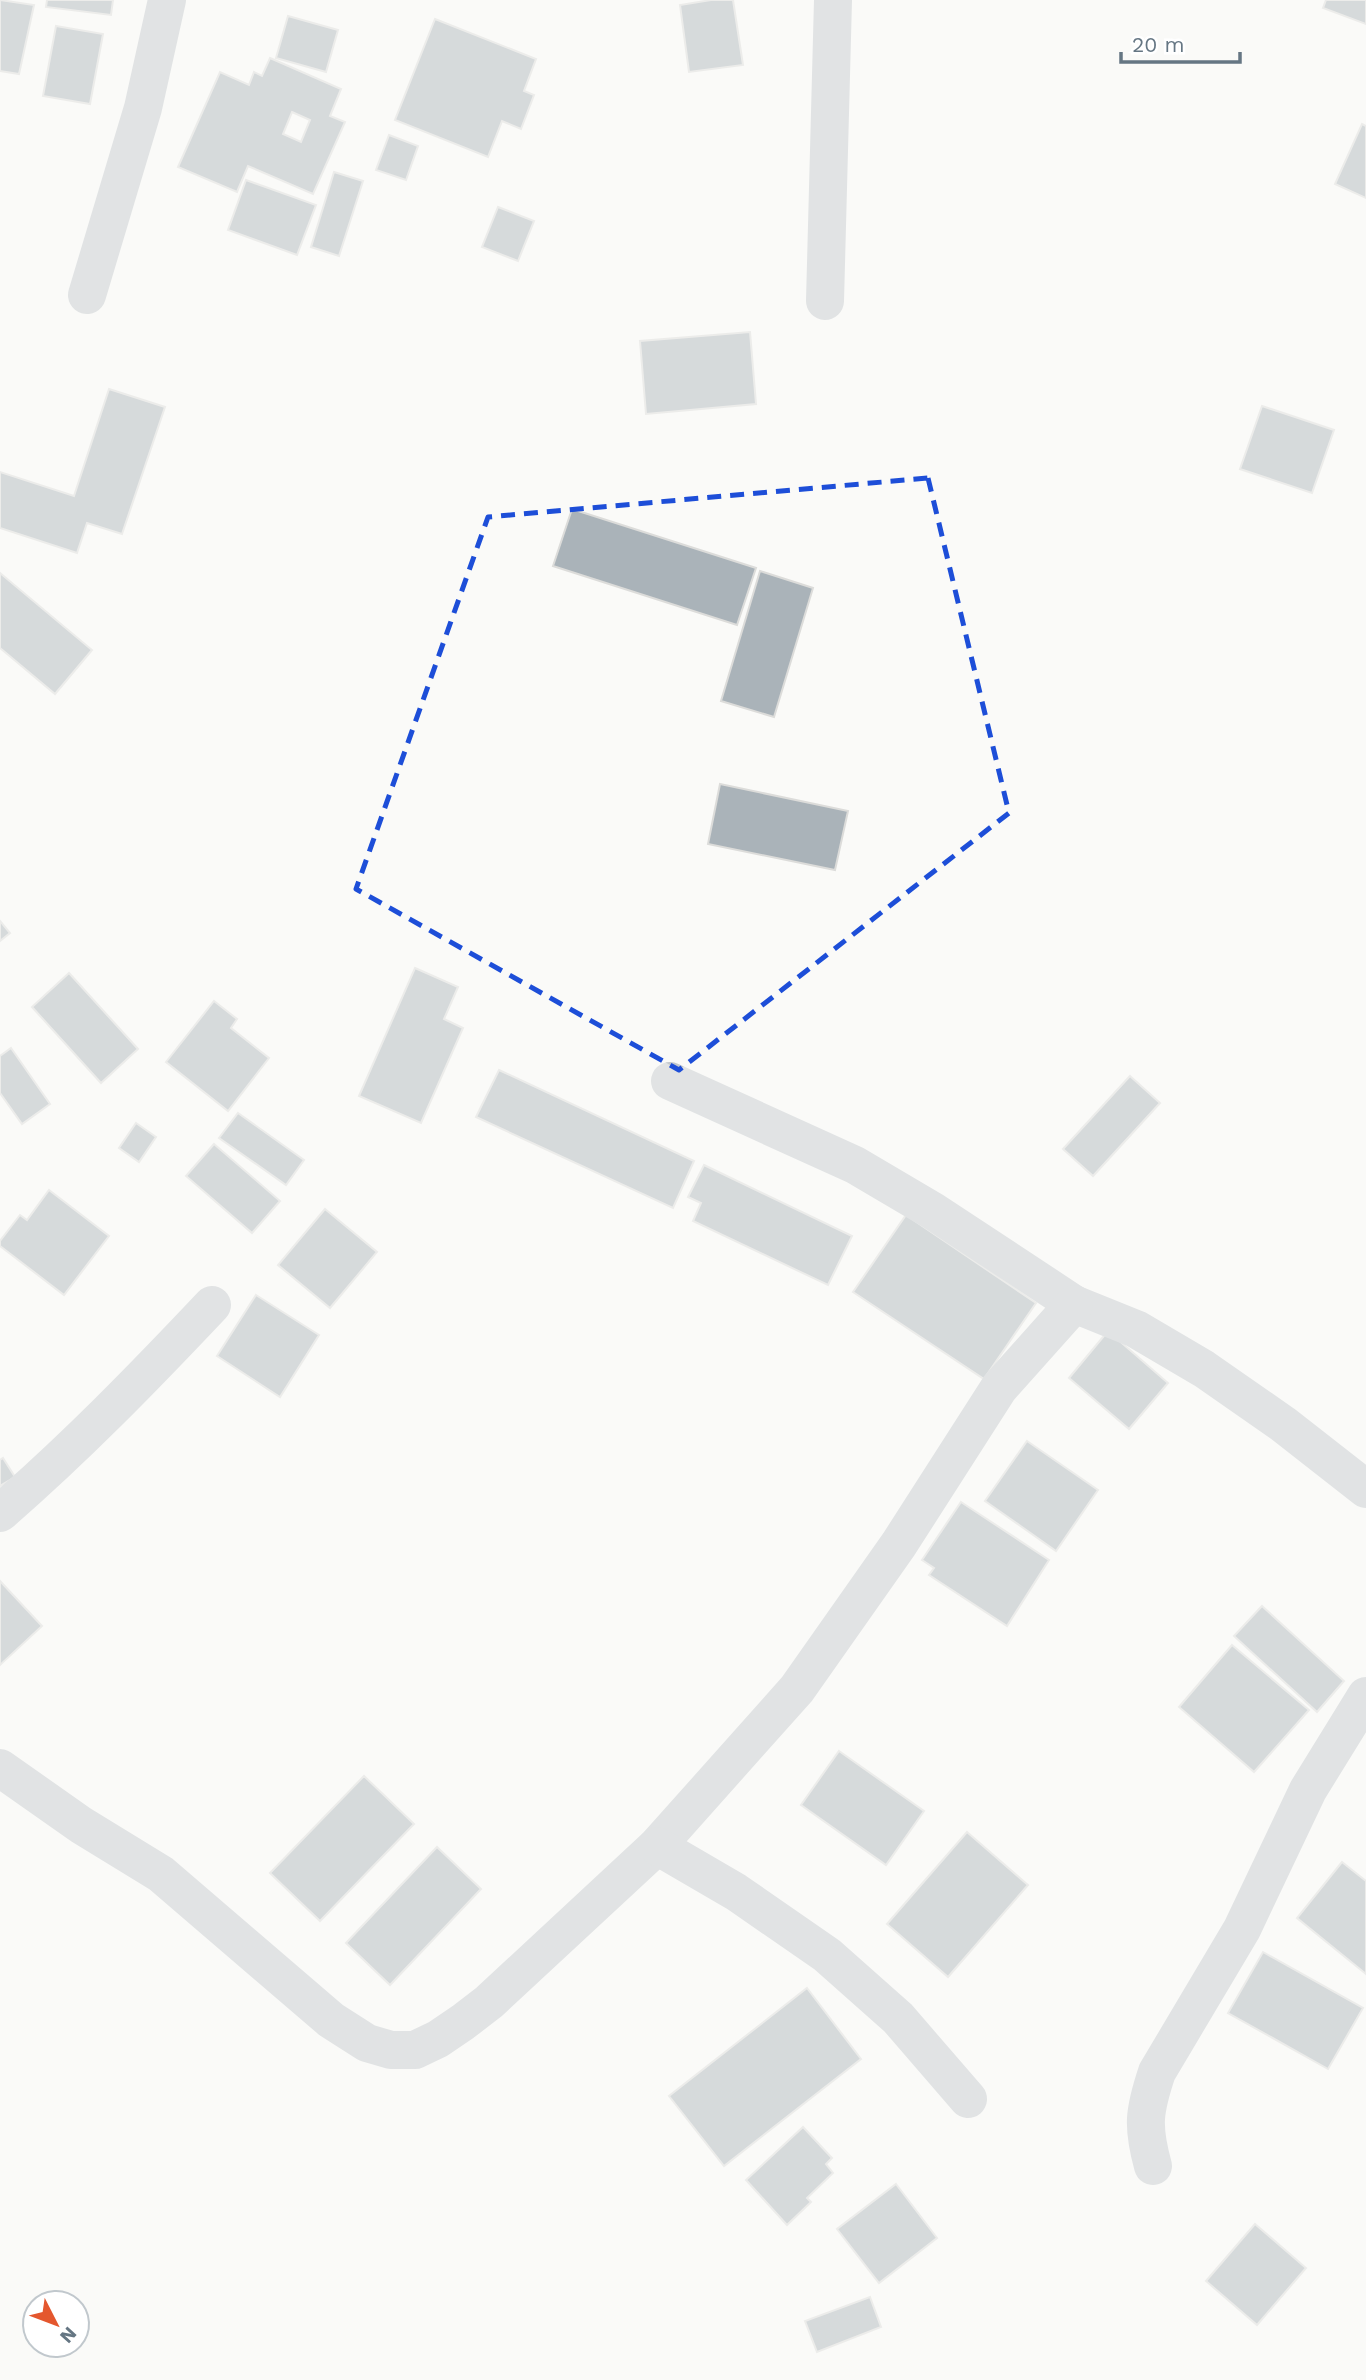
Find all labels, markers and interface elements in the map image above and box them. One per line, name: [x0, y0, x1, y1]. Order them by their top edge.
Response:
scale bar: [1121, 21, 1240, 65]
text: 20 m: [1132, 32, 1184, 57]
north arrow: [21, 2289, 91, 2359]
text: N: [55, 2322, 82, 2348]

